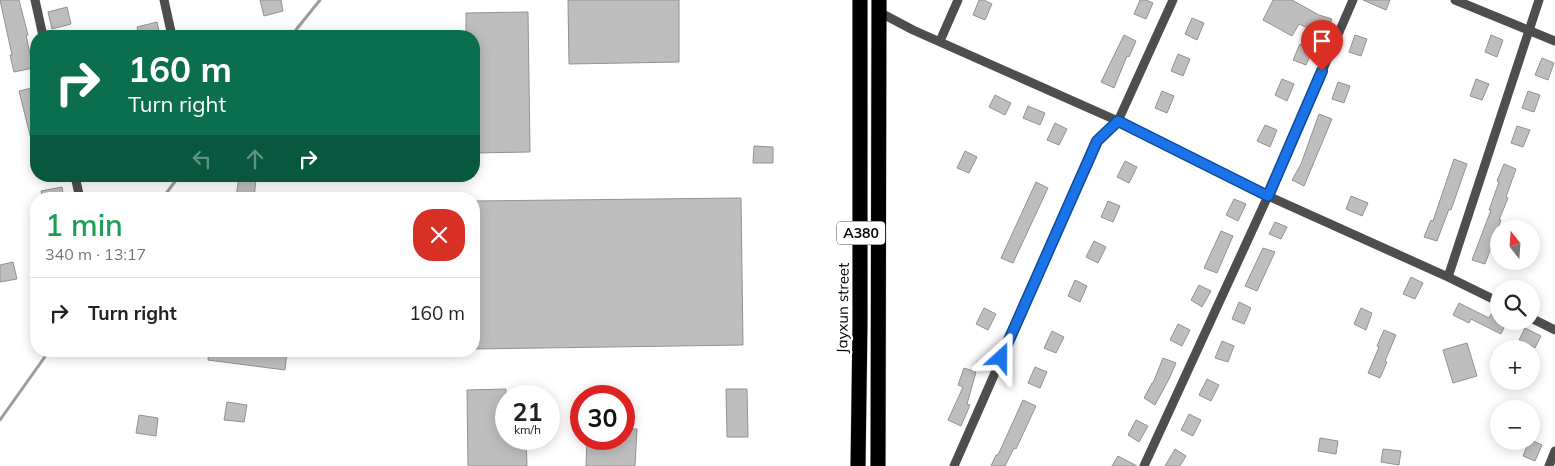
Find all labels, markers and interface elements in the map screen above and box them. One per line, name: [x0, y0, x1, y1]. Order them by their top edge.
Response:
pin: [1301, 20, 1343, 71]
icon: arrive: [1308, 27, 1336, 55]
text: 160 m: [128, 47, 232, 91]
icon: right: [45, 50, 110, 115]
text: Turn right: [128, 90, 226, 118]
icon: left: [188, 145, 216, 173]
icon: ahead: [241, 145, 269, 173]
icon: right: [294, 145, 322, 173]
text: 1 min: [45, 206, 123, 244]
button: close: [413, 209, 465, 261]
north arrow: [1490, 220, 1540, 270]
map controls: [1490, 220, 1540, 450]
road number: A380: [837, 222, 885, 244]
text: 340 m · 13:17: [45, 244, 146, 264]
street label: Jayxun street: [832, 263, 853, 353]
button: search: [1490, 280, 1540, 330]
icon: right: [45, 299, 73, 327]
text: Turn right: [88, 301, 177, 325]
text: 160 m: [409, 301, 465, 325]
position arrow: [974, 331, 1026, 383]
button: +: [1490, 340, 1540, 390]
speed limit sign: 30: [570, 385, 635, 450]
text: 21: [512, 396, 543, 427]
button: −: [1490, 400, 1540, 450]
text: km/h: [514, 422, 541, 437]

